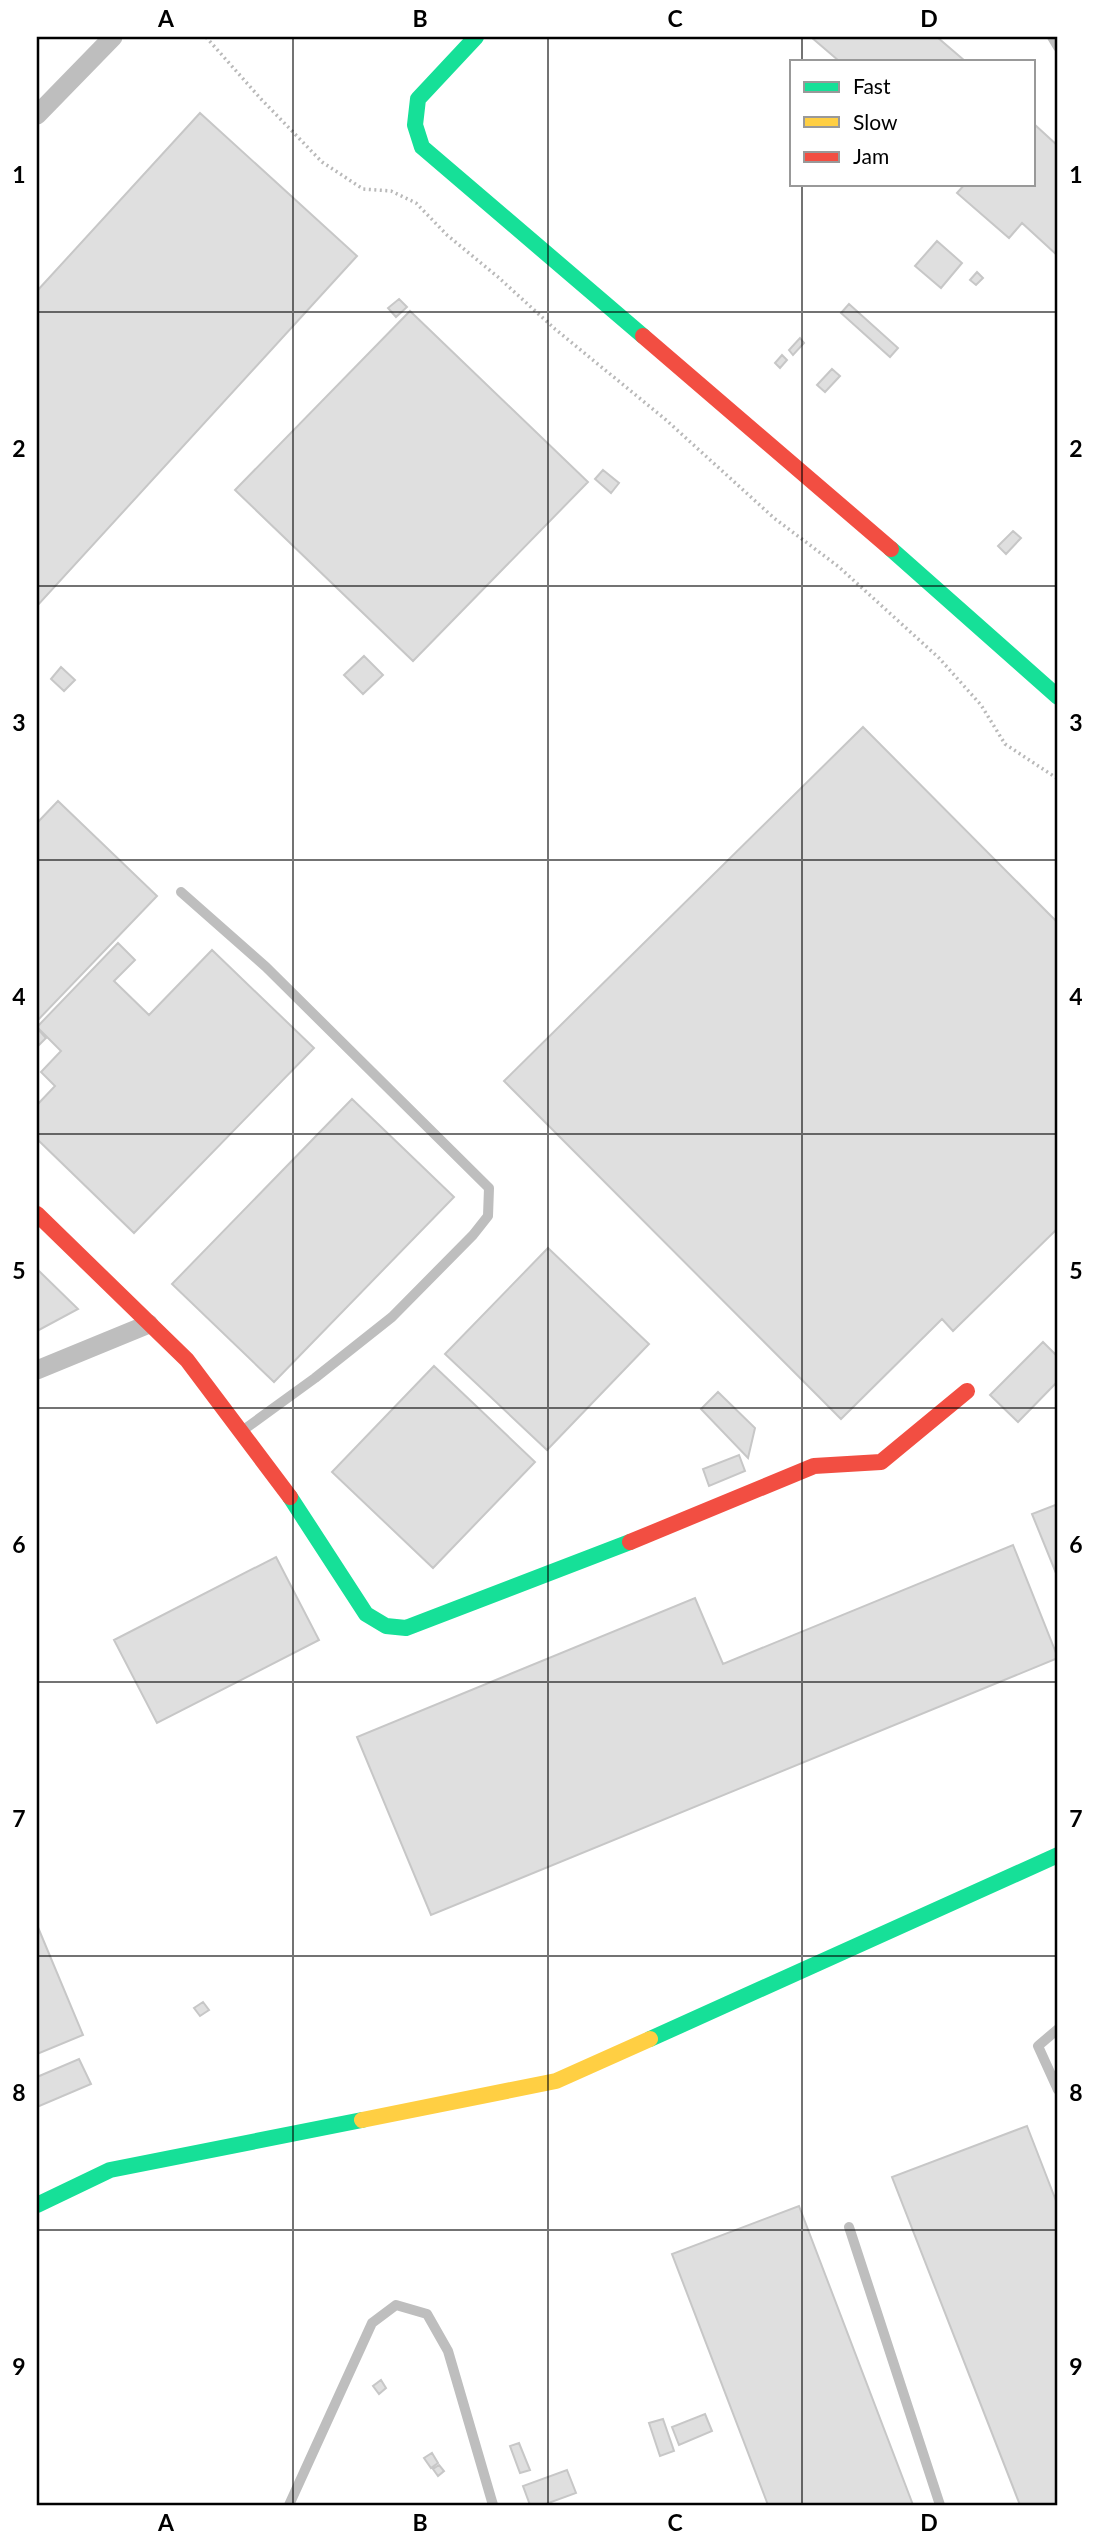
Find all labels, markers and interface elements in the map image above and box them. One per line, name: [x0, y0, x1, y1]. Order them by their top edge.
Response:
text: A: [157, 4, 175, 32]
text: B: [412, 4, 428, 32]
text: C: [667, 4, 683, 32]
text: D: [920, 4, 938, 32]
legend: [790, 60, 1036, 186]
text: Fast: [853, 73, 891, 98]
text: Slow: [853, 109, 898, 134]
text: Jam: [853, 143, 889, 168]
text: 1: [12, 160, 26, 188]
text: 1: [1069, 160, 1083, 188]
text: 2: [12, 434, 26, 462]
text: 2: [1069, 434, 1083, 462]
text: 3: [12, 708, 26, 736]
text: 3: [1069, 708, 1083, 736]
text: 4: [12, 982, 26, 1010]
text: 4: [1069, 982, 1083, 1010]
text: 5: [12, 1256, 26, 1284]
text: 5: [1069, 1256, 1083, 1284]
text: 6: [12, 1530, 26, 1558]
text: 6: [1069, 1530, 1083, 1558]
text: 7: [12, 1804, 26, 1832]
text: 7: [1069, 1804, 1083, 1832]
text: 8: [12, 2078, 26, 2106]
text: 8: [1069, 2078, 1083, 2106]
text: 9: [12, 2352, 26, 2380]
text: 9: [1069, 2352, 1083, 2380]
text: A: [157, 2508, 175, 2536]
text: B: [412, 2508, 428, 2536]
text: C: [667, 2508, 683, 2536]
text: D: [920, 2508, 938, 2536]

